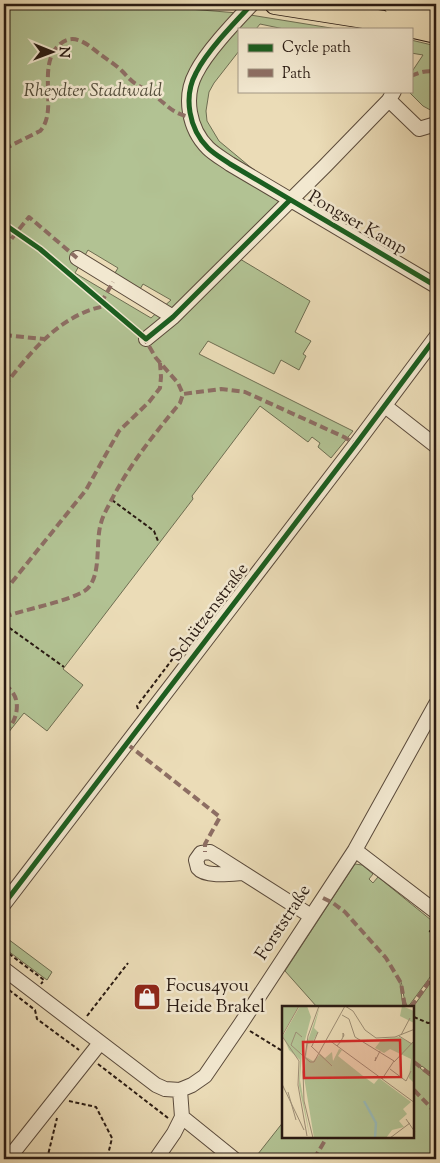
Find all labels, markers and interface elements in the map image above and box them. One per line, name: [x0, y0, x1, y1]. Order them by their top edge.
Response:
north arrow: [28, 28, 78, 78]
legend: [238, 28, 412, 92]
text: Cycle path: [282, 38, 351, 59]
text: N: [53, 46, 73, 58]
text: Path: [282, 64, 311, 85]
park label: Rheydter Stadtwald: [24, 79, 162, 105]
street label: Pongser Kamp: [303, 185, 411, 263]
street label: Schützenstraße: [164, 558, 256, 668]
street label: Forststraße: [250, 880, 318, 966]
place label: Focus4you Heide Brakel: [166, 974, 265, 1021]
shop icon: Focus4you Heide Brakel: [132, 982, 162, 1012]
inset map: [282, 1006, 415, 1138]

